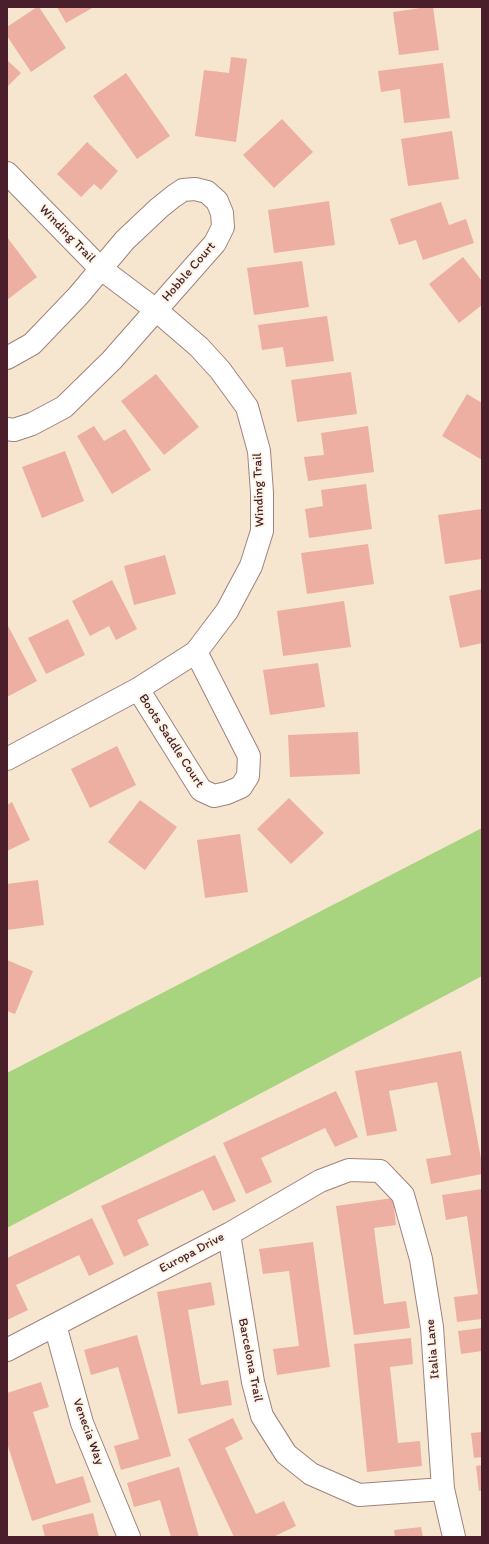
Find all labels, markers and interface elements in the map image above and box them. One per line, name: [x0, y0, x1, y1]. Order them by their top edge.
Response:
street label: Winding Trail: [36, 202, 98, 266]
street label: Hobble Court: [159, 239, 219, 305]
street label: Winding Trail: [250, 453, 268, 527]
street label: Boots Saddle Court: [135, 691, 207, 791]
street label: Europa Drive: [157, 1229, 227, 1277]
street label: Barcelona Trail: [234, 1317, 266, 1403]
street label: Italia Lane: [423, 1318, 443, 1380]
street label: Venecia Way: [69, 1397, 107, 1467]

